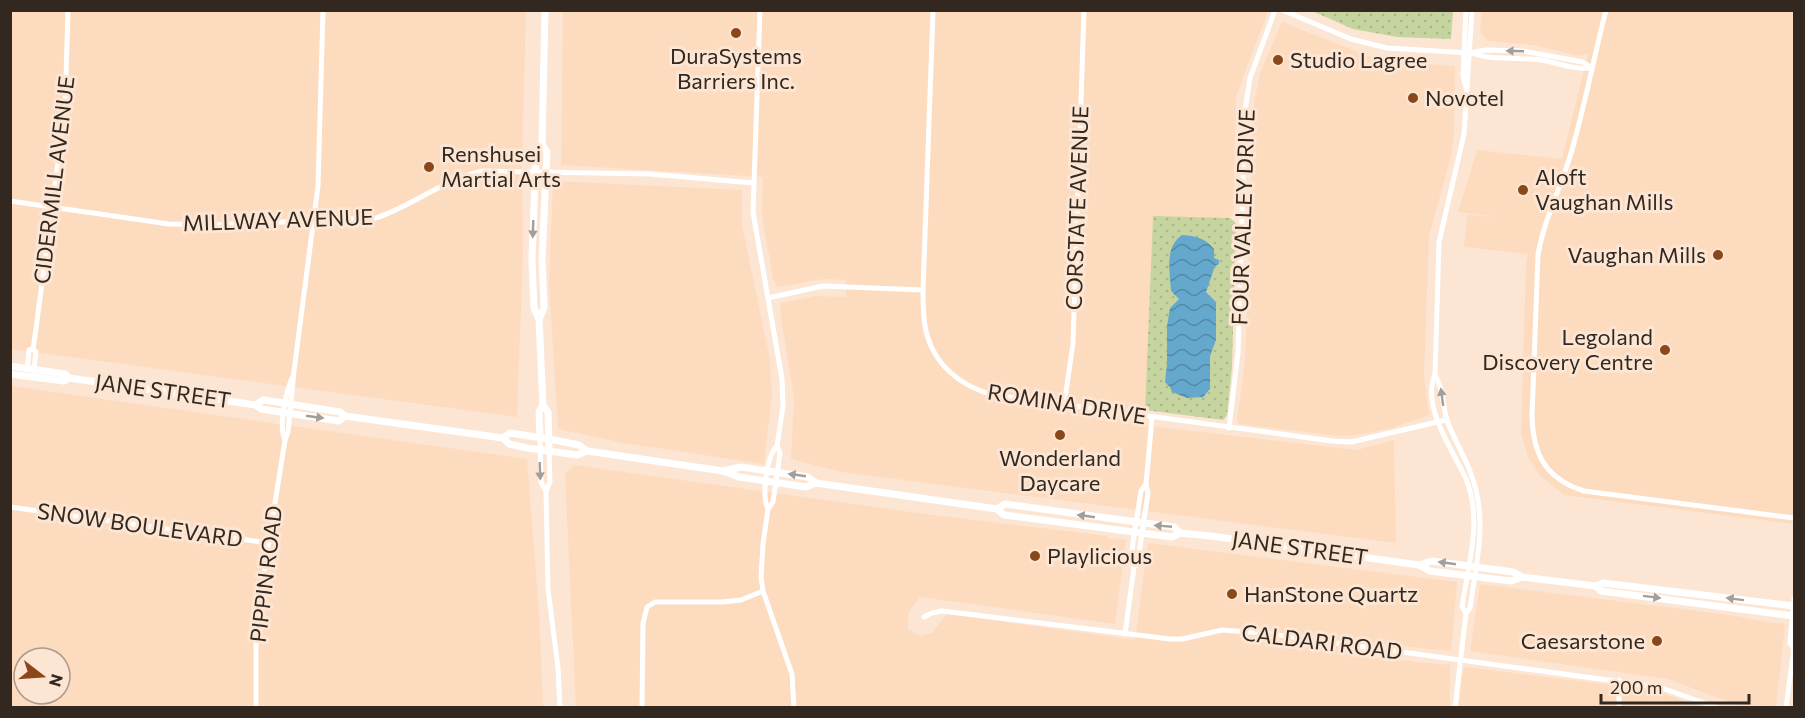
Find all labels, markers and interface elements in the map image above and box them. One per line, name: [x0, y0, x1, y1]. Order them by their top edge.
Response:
marker: DuraSystems Barriers Inc.: [729, 26, 743, 40]
place label: DuraSystems Barriers Inc.: [670, 42, 802, 94]
place label: Studio Lagree: [1290, 46, 1427, 73]
one-way arrow: [1505, 46, 1524, 55]
marker: Studio Lagree: [1271, 53, 1285, 67]
street label: CIDERMILL AVENUE: [27, 74, 80, 285]
place label: Novotel: [1425, 84, 1504, 111]
marker: Novotel: [1406, 91, 1420, 105]
street label: CORSTATE AVENUE: [1059, 105, 1094, 311]
street label: FOUR VALLEY DRIVE: [1225, 108, 1260, 326]
place label: Renshusei Martial Arts: [441, 140, 561, 192]
marker: Renshusei Martial Arts: [422, 160, 436, 174]
place label: Aloft Vaughan Mills: [1535, 163, 1674, 215]
marker: Aloft Vaughan Mills: [1516, 183, 1530, 197]
street label: MILLWAY AVENUE: [182, 203, 374, 236]
one-way arrow: [529, 220, 538, 239]
place label: Vaughan Mills: [1568, 241, 1706, 268]
marker: Vaughan Mills: [1711, 248, 1725, 262]
place label: Legoland Discovery Centre: [1482, 323, 1653, 375]
marker: Legoland Discovery Centre: [1658, 343, 1672, 357]
street label: JANE STREET: [93, 368, 233, 413]
street label: ROMINA DRIVE: [986, 378, 1148, 429]
one-way arrow: [1437, 387, 1446, 406]
one-way arrow: [306, 413, 325, 422]
marker: Wonderland Daycare: [1053, 428, 1067, 442]
place label: Wonderland Daycare: [999, 444, 1121, 496]
one-way arrow: [536, 461, 545, 480]
one-way arrow: [788, 471, 807, 480]
street label: SNOW BOULEVARD: [36, 497, 245, 552]
street label: PIPPIN ROAD: [244, 504, 287, 644]
one-way arrow: [1076, 511, 1095, 520]
one-way arrow: [1154, 521, 1173, 530]
street label: JANE STREET: [1230, 525, 1370, 570]
place label: Playlicious: [1047, 542, 1152, 569]
marker: Playlicious: [1028, 549, 1042, 563]
one-way arrow: [1438, 558, 1457, 568]
place label: HanStone Quartz: [1244, 580, 1418, 607]
marker: HanStone Quartz: [1225, 587, 1239, 601]
one-way arrow: [1642, 593, 1661, 602]
one-way arrow: [1726, 594, 1745, 604]
street label: CALDARI ROAD: [1240, 618, 1404, 665]
place label: Caesarstone: [1521, 627, 1645, 654]
marker: Caesarstone: [1650, 634, 1664, 648]
north arrow: [12, 646, 72, 706]
scale bar: [1601, 667, 1750, 705]
text: N: [46, 672, 68, 689]
text: 200 m: [1610, 676, 1663, 698]

